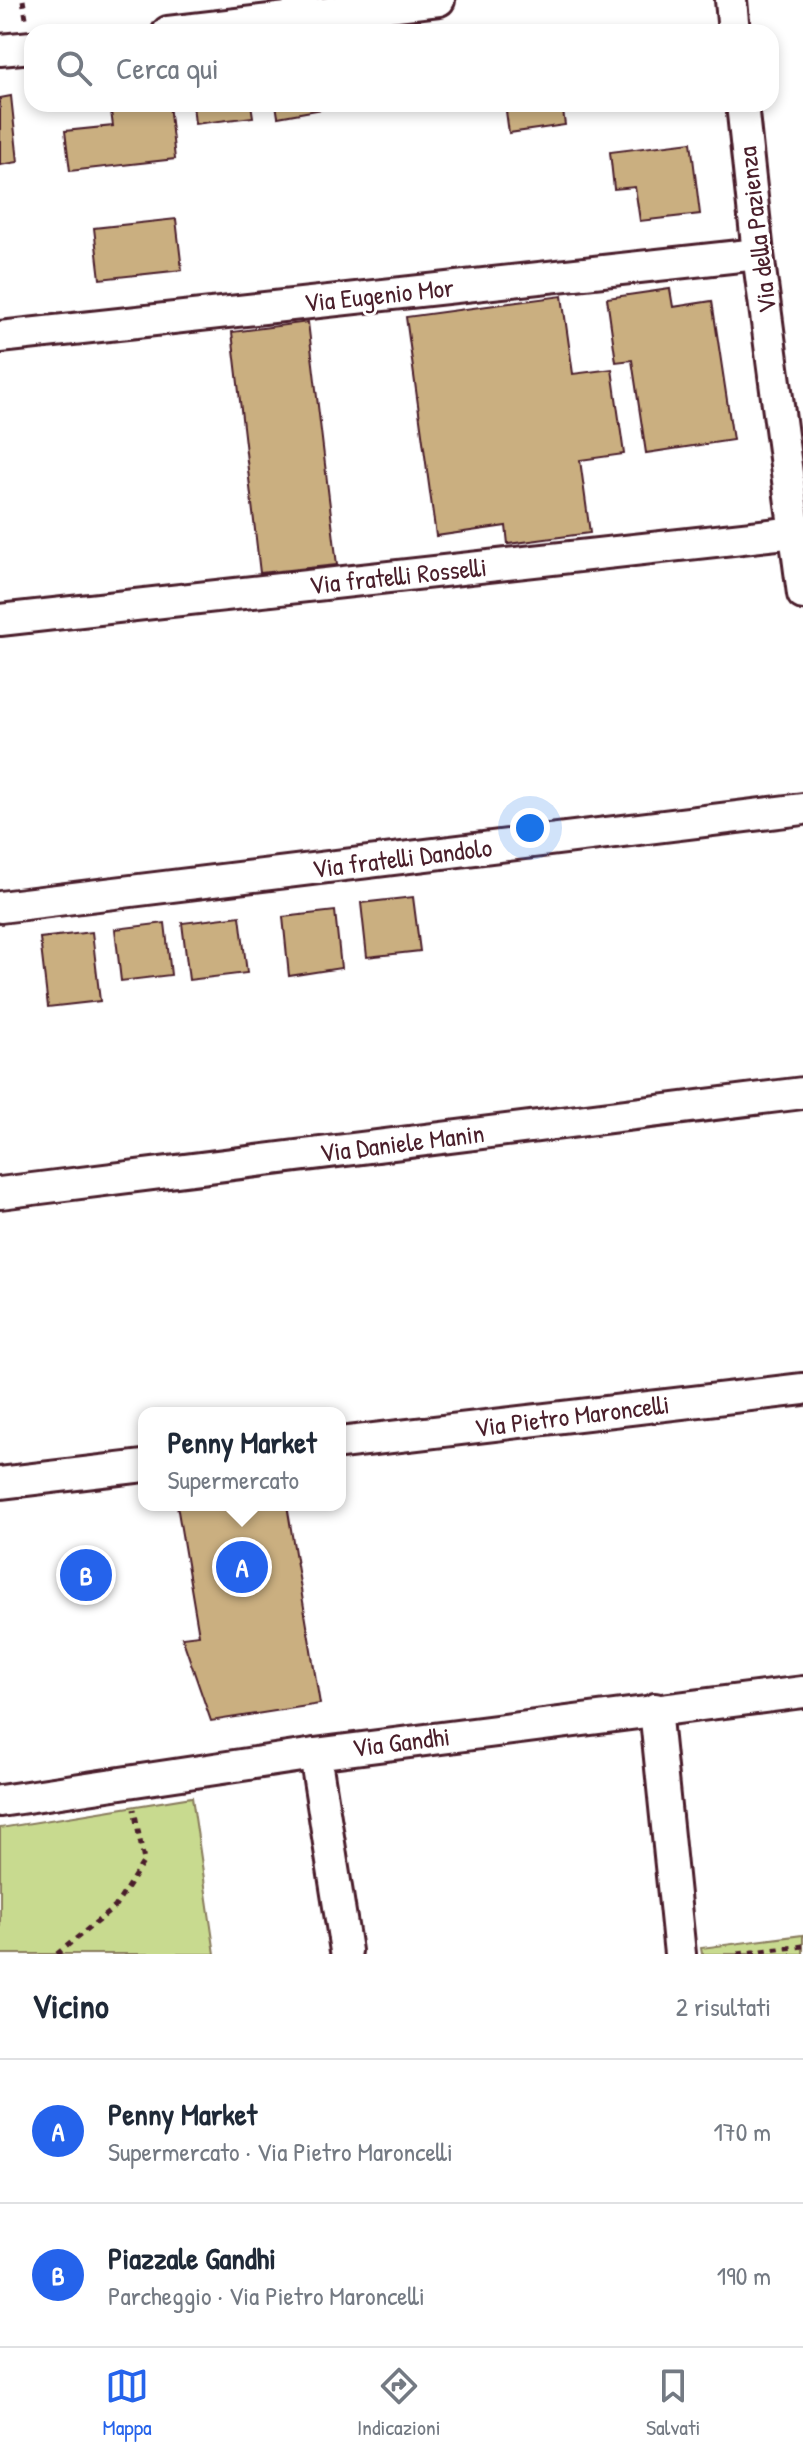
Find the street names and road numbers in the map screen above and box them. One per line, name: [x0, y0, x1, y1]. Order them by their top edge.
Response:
street label: Via della Pazienza: [729, 145, 784, 315]
street label: Via Eugenio Mor: [302, 269, 456, 320]
street label: Via fratelli Rosselli: [308, 549, 488, 602]
street label: Via fratelli Dandolo: [310, 829, 494, 886]
street label: Via Daniele Manin: [318, 1115, 486, 1170]
street label: Via Pietro Maroncelli: [472, 1386, 671, 1445]
street label: Via Gandhi: [350, 1718, 452, 1765]

